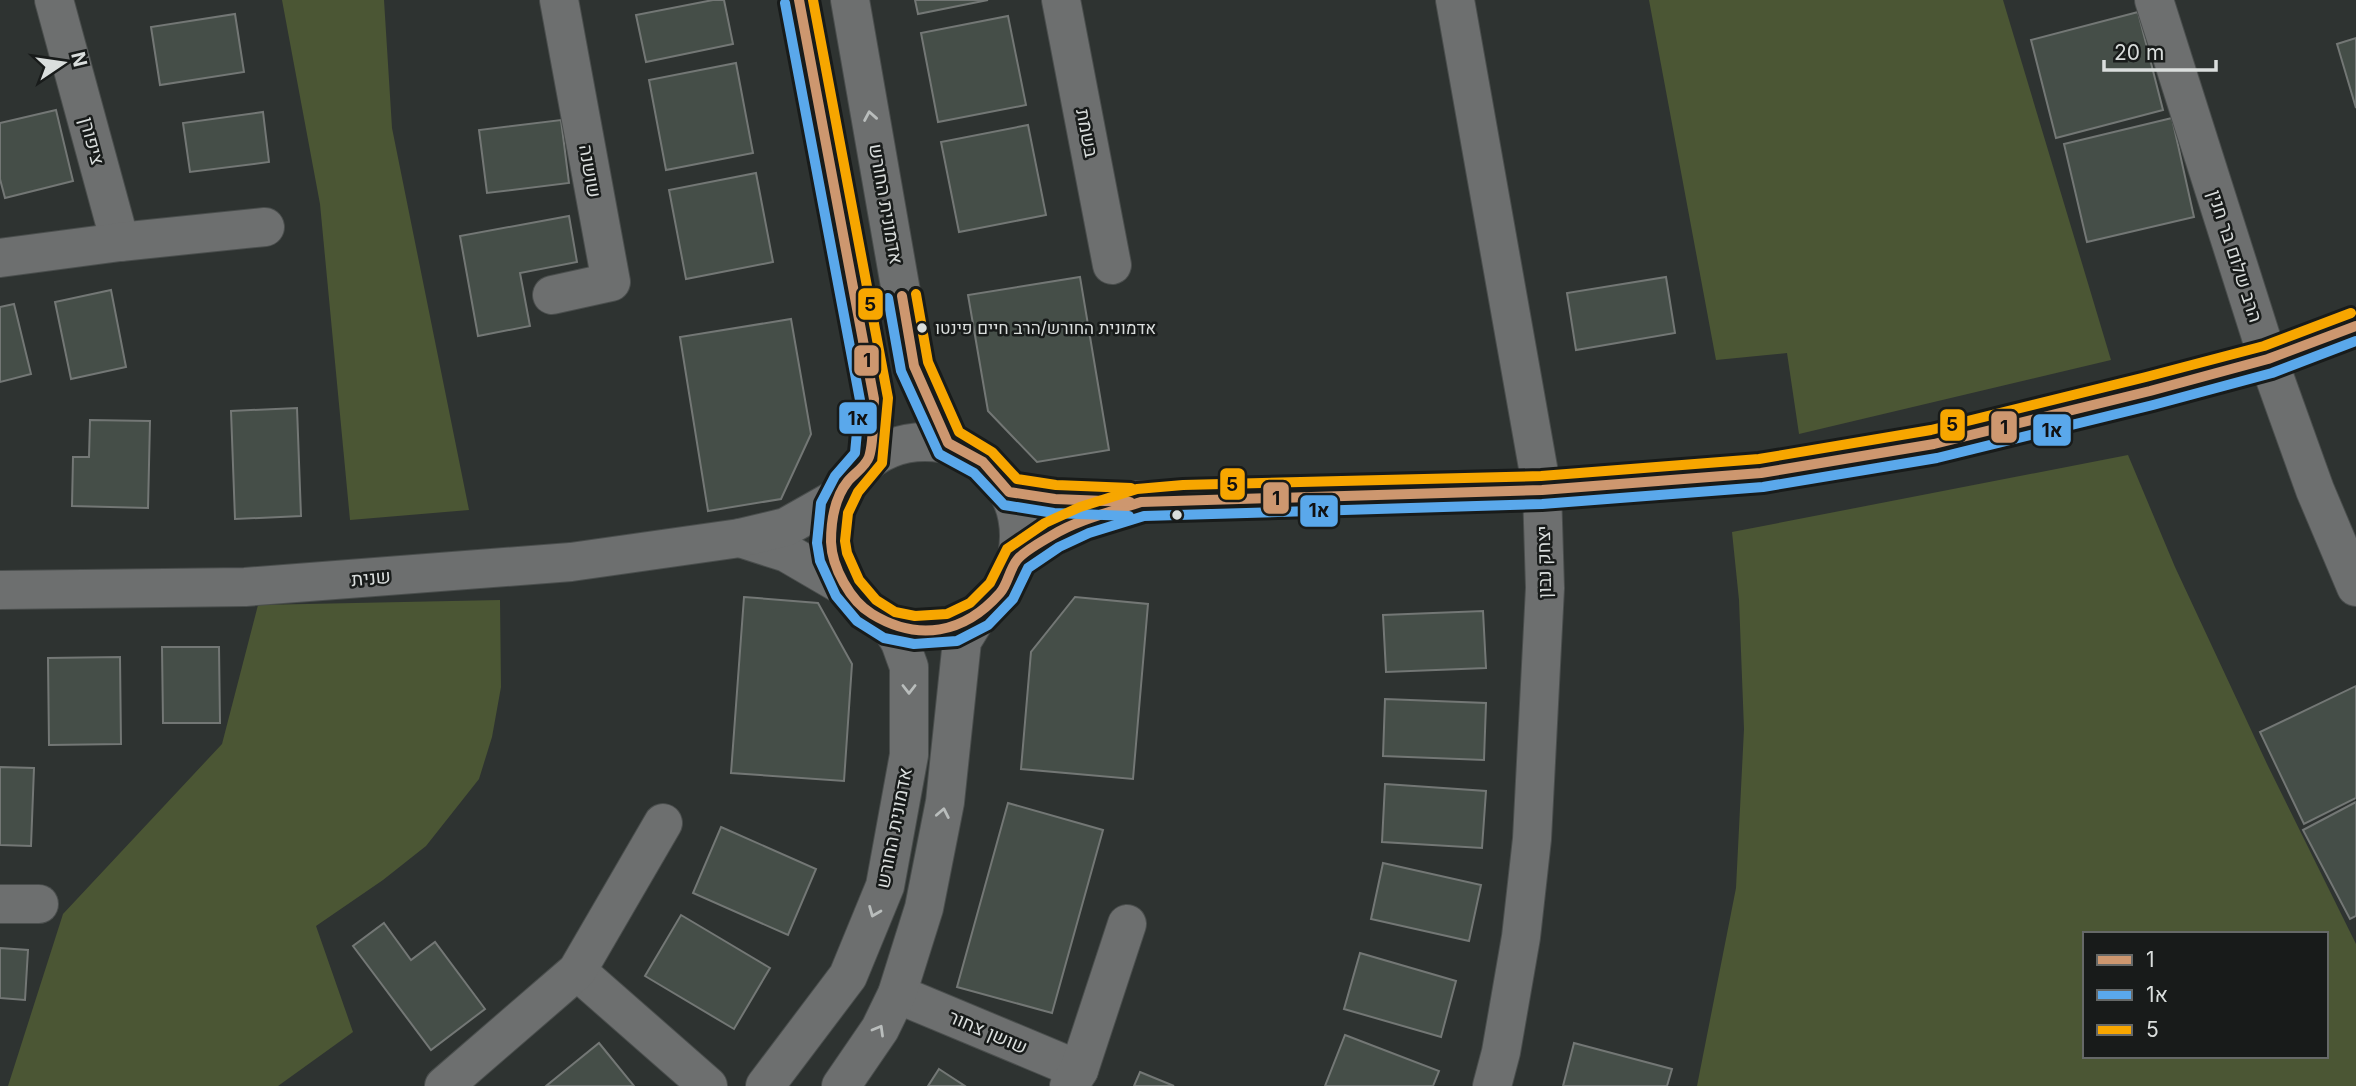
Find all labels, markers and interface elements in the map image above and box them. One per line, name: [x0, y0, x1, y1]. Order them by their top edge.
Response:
north arrow: [28, 28, 98, 98]
scale bar: [2104, 28, 2216, 72]
text: 20 m: [2114, 40, 2164, 65]
text: N: [66, 50, 92, 69]
street label: בשמת: [1071, 107, 1103, 159]
one-way arrow: [863, 110, 878, 122]
street label: ציפורן: [75, 115, 109, 167]
street label: שושנה: [574, 142, 606, 200]
street label: אדמונית החורש: [864, 142, 908, 266]
street label: הרב שלום בר חנין: [2203, 187, 2267, 325]
line badge: 5: [857, 287, 884, 321]
text: 5: [864, 293, 876, 316]
place label: אדמונית החורש/הרב חיים פינטו: [935, 318, 1156, 338]
marker: אדמונית החורש/הרב חיים פינטו: [915, 321, 929, 335]
line badge: 1: [853, 344, 880, 377]
text: 1: [863, 349, 871, 372]
line badge: 1א: [838, 401, 878, 435]
text: 1א: [848, 407, 868, 430]
line badge: 5: [1939, 408, 1966, 442]
line badge: 1: [1990, 410, 2018, 444]
text: 5: [1946, 413, 1958, 436]
line badge: 1א: [2032, 413, 2072, 447]
text: 1: [2000, 416, 2008, 439]
text: 1א: [2042, 419, 2062, 442]
line badge: 5: [1219, 467, 1246, 501]
text: 5: [1226, 473, 1238, 496]
line badge: 1: [1262, 481, 1290, 515]
text: 1: [1272, 487, 1280, 510]
line badge: 1א: [1299, 494, 1339, 528]
text: 1א: [1309, 499, 1329, 522]
unlabelled marker: [1170, 508, 1184, 522]
street label: יצחק נבון: [1532, 525, 1556, 599]
street label: שנית: [350, 565, 392, 591]
one-way arrow: [901, 684, 917, 694]
street label: אדמונית החורש: [871, 766, 917, 890]
one-way arrow: [935, 807, 950, 818]
one-way arrow: [869, 905, 883, 917]
legend: [2083, 932, 2328, 1058]
text: 1: [2146, 947, 2155, 972]
text: 1א: [2146, 982, 2168, 1007]
street label: שושן צחור: [945, 1005, 1031, 1059]
text: 5: [2146, 1017, 2159, 1042]
one-way arrow: [871, 1024, 884, 1037]

